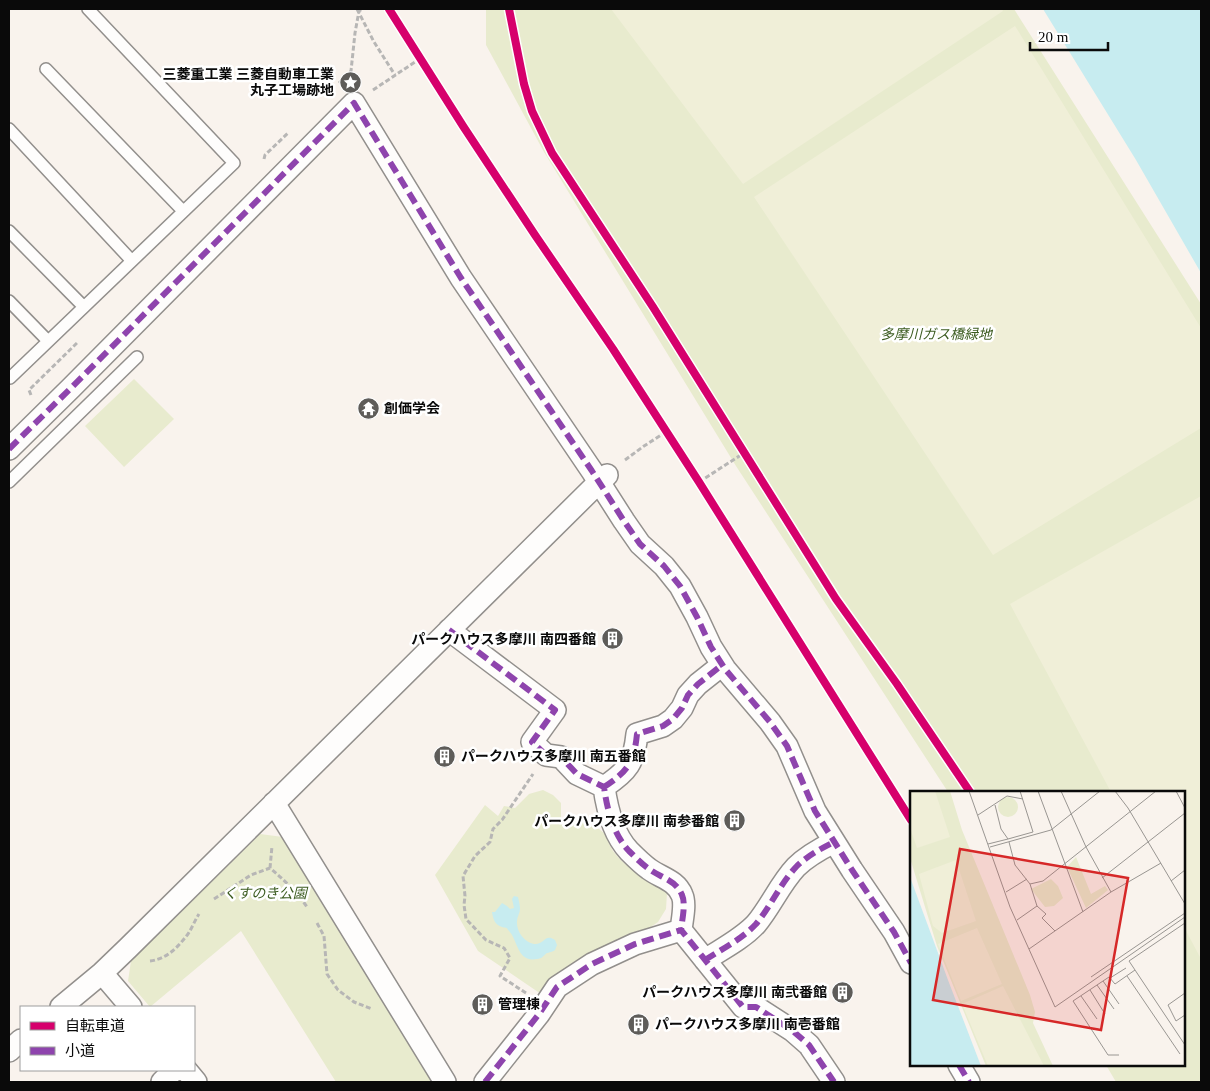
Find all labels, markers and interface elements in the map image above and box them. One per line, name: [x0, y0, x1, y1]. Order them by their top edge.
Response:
scale bar: [1030, 20, 1108, 52]
text: 20 m: [1038, 29, 1069, 45]
place label: 三菱重工業 三菱自動車工業 丸子工場跡地: [163, 67, 334, 98]
place icon: 三菱重工業 三菱自動車工業 丸子工場跡地: [338, 70, 362, 94]
park label: 多摩川ガス橋緑地: [880, 327, 994, 342]
temple icon: 創価学会: [356, 396, 380, 420]
place label: 創価学会: [384, 401, 440, 416]
building icon: パークハウス多摩川 南四番館: [600, 627, 624, 651]
place label: パークハウス多摩川 南四番館: [411, 631, 596, 647]
building icon: パークハウス多摩川 南五番館: [433, 744, 457, 768]
place label: パークハウス多摩川 南五番館: [461, 748, 646, 764]
inset map: [910, 791, 1185, 1066]
building icon: パークハウス多摩川 南参番館: [723, 809, 747, 833]
place label: パークハウス多摩川 南参番館: [534, 813, 719, 829]
park label: くすのき公園: [223, 886, 309, 901]
building icon: パークハウス多摩川 南弐番館: [831, 980, 855, 1004]
place label: パークハウス多摩川 南弐番館: [642, 984, 827, 1000]
building icon: 管理棟: [470, 992, 494, 1016]
place label: 管理棟: [498, 996, 540, 1012]
legend: [20, 1006, 195, 1071]
building icon: パークハウス多摩川 南壱番館: [627, 1012, 651, 1036]
place label: パークハウス多摩川 南壱番館: [655, 1016, 840, 1032]
text: 自転車道: [65, 1018, 125, 1034]
text: 小道: [65, 1043, 95, 1059]

